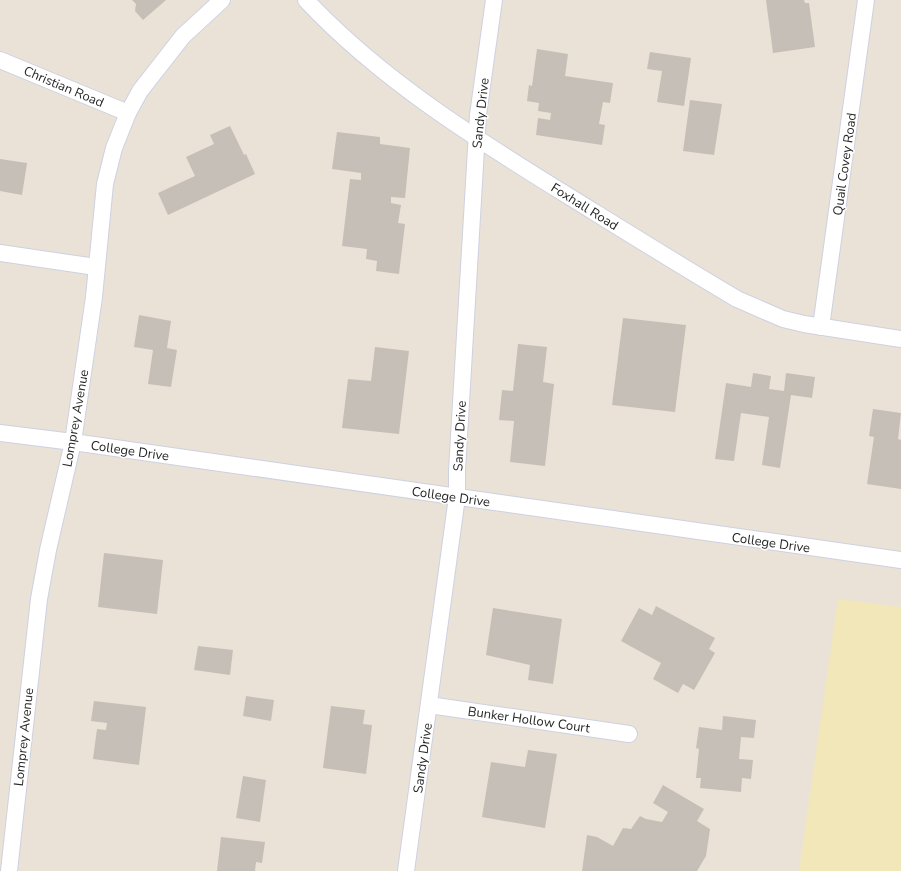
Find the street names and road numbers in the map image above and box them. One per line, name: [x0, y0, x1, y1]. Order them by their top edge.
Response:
street label: Christian Road: [21, 62, 106, 112]
street label: Sandy Drive: [468, 77, 494, 149]
street label: Quail Covey Road: [829, 112, 861, 217]
street label: Foxhall Road: [547, 179, 622, 235]
street label: Lomprey Avenue: [59, 368, 93, 468]
street label: Sandy Drive: [449, 400, 471, 472]
street label: College Drive: [90, 437, 170, 465]
street label: College Drive: [411, 483, 491, 511]
street label: College Drive: [731, 529, 811, 557]
street label: Lomprey Avenue: [10, 687, 38, 787]
street label: Bunker Hollow Court: [467, 703, 592, 738]
street label: Sandy Drive: [409, 722, 437, 794]

